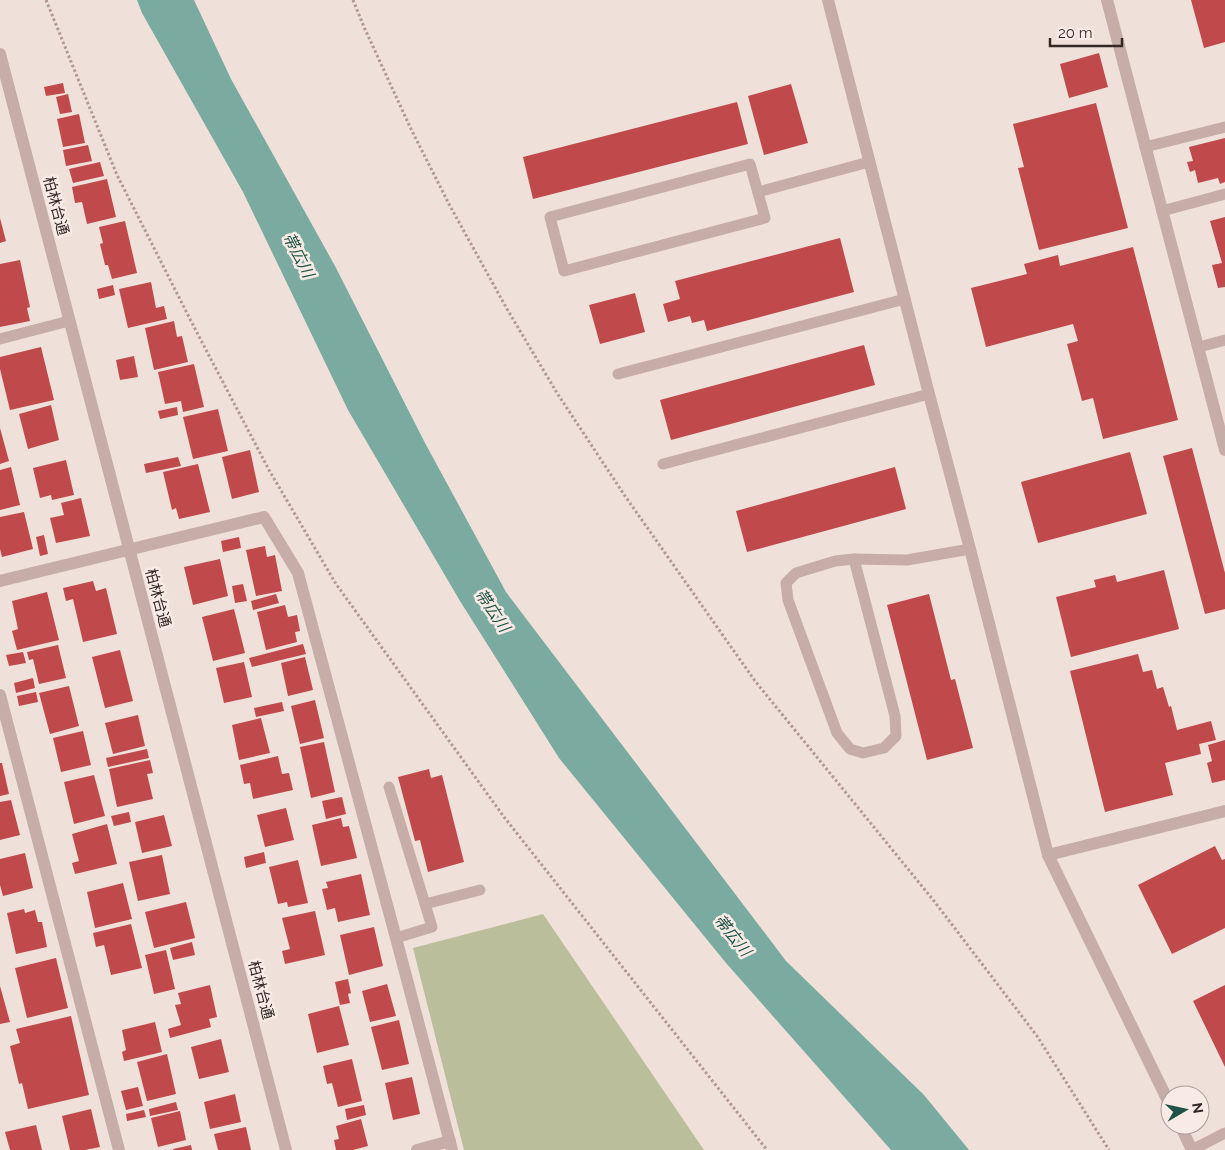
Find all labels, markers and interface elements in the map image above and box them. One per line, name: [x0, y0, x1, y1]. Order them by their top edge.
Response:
scale bar: [1050, 15, 1122, 47]
text: 20 m: [1058, 24, 1093, 42]
street label: 柏林台通: [40, 175, 72, 237]
water label: 帯広川: [279, 230, 319, 283]
street label: 柏林台通: [142, 567, 174, 629]
water label: 帯広川: [471, 585, 515, 637]
water label: 帯広川: [710, 911, 756, 961]
street label: 柏林台通: [245, 959, 277, 1021]
north arrow: [1160, 1085, 1210, 1135]
text: N: [1189, 1101, 1207, 1114]

